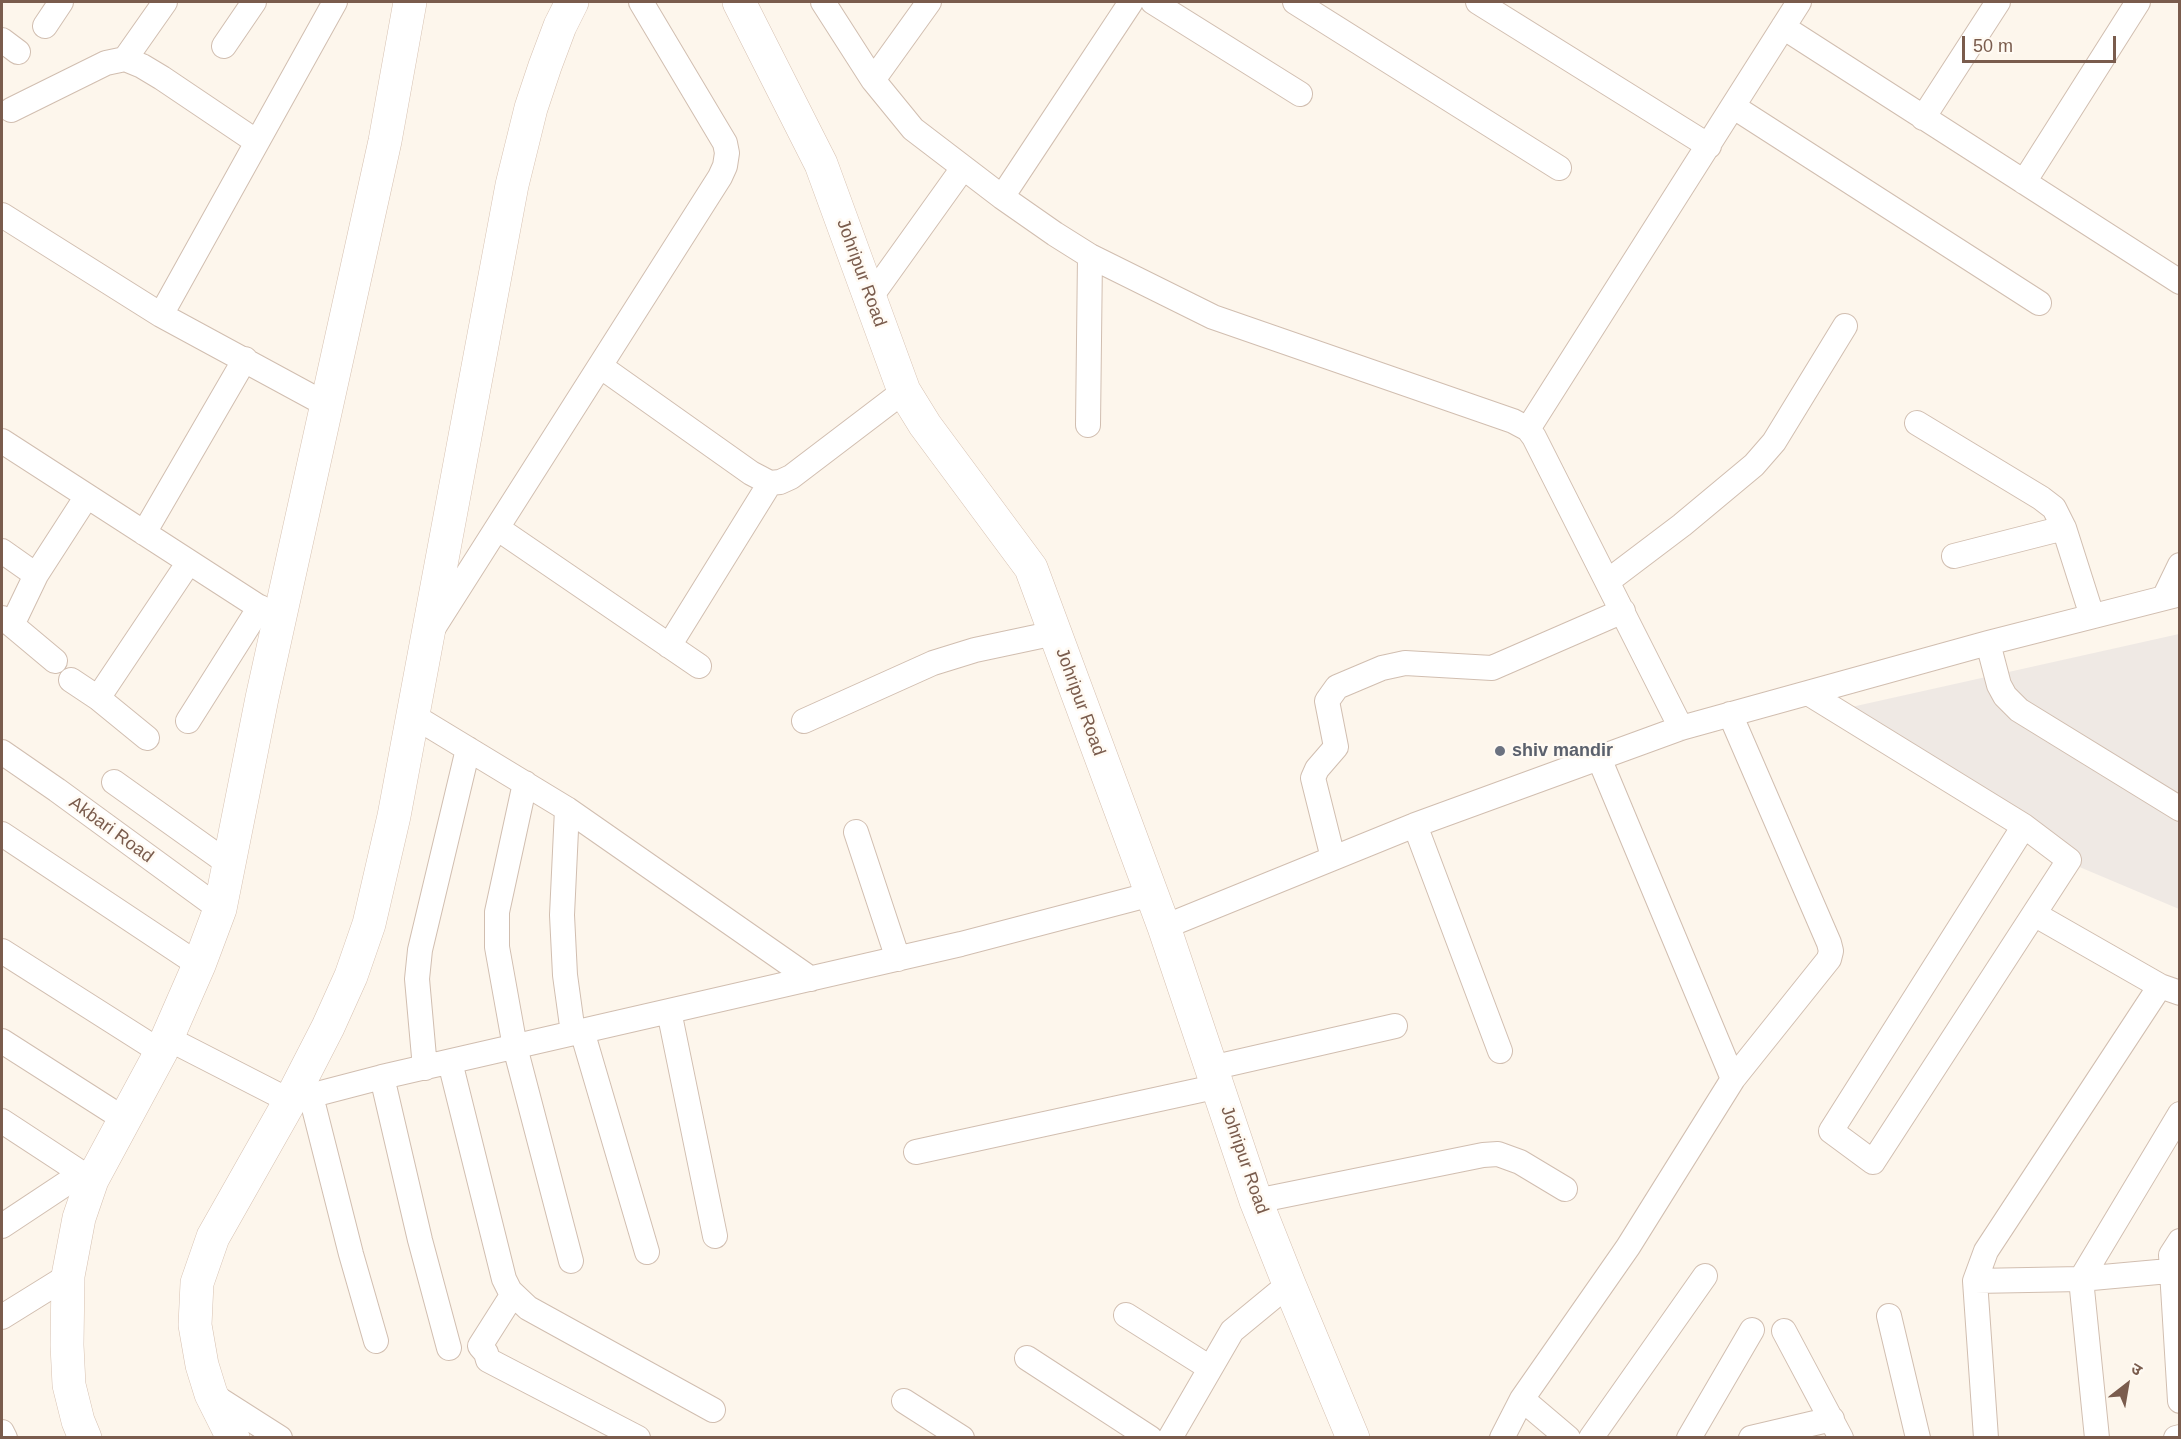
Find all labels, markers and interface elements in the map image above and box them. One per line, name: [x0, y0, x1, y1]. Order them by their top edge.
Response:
scale bar: [1965, 24, 2120, 62]
text: 50 m: [1973, 36, 2013, 56]
street label: Johripur Road: [832, 216, 890, 330]
street label: Johripur Road: [1051, 645, 1109, 759]
place label: shiv mandir: [1512, 740, 1613, 762]
marker: shiv mandir: [1493, 744, 1507, 758]
street label: Akbari Road: [65, 792, 157, 868]
street label: Johripur Road: [1215, 1103, 1273, 1217]
north arrow: [2097, 1355, 2157, 1415]
text: उ: [2128, 1359, 2145, 1379]

